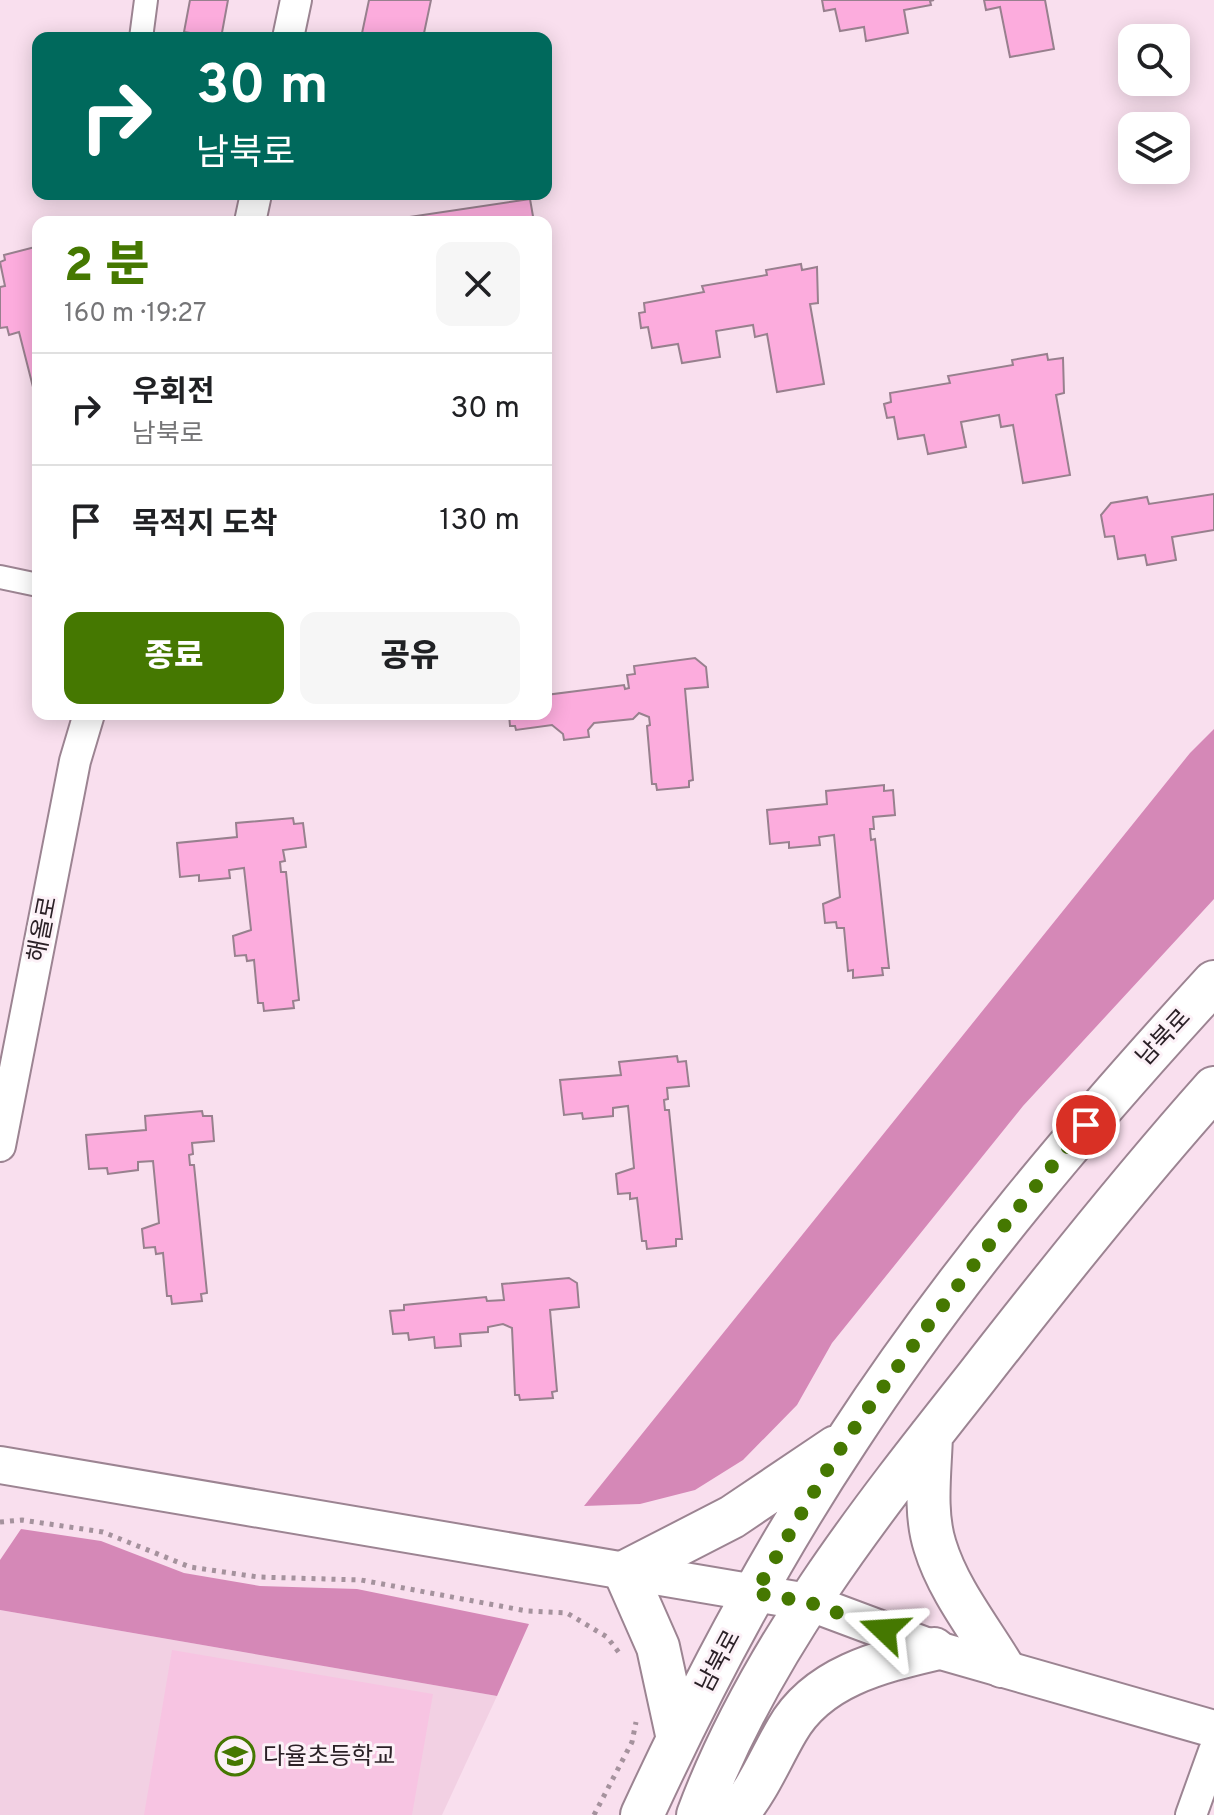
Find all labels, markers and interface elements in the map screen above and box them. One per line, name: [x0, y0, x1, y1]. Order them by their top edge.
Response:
map controls: [1118, 24, 1190, 184]
button: search: [1118, 24, 1190, 96]
text: 30 m: [196, 53, 329, 123]
icon: right: [64, 64, 168, 168]
button: layers: [1118, 112, 1190, 184]
text: 남북로: [196, 132, 295, 178]
text: 2 분: [64, 238, 150, 298]
button: close: [436, 242, 520, 326]
text: 160 m · 19:27: [64, 298, 207, 331]
text: 우회전: [132, 375, 215, 412]
icon: right: [64, 387, 108, 431]
text: 30 m: [451, 391, 520, 428]
text: 남북로: [132, 419, 204, 452]
icon: arrive: [64, 499, 108, 543]
text: 130 m: [439, 503, 520, 540]
text: 목적지 도착: [132, 507, 278, 544]
button: 종료: [64, 612, 284, 704]
button: 공유: [300, 612, 520, 704]
street label: 해올로: [23, 894, 65, 965]
street label: 남북로: [1131, 1004, 1198, 1073]
pin: [1052, 1091, 1120, 1159]
icon: arrive: [1064, 1103, 1108, 1147]
position arrow: [842, 1588, 926, 1672]
street label: 남북로: [691, 1626, 749, 1698]
school or university icon: 다율초등학교: [214, 1735, 256, 1777]
place label: 다율초등학교: [263, 1743, 395, 1773]

